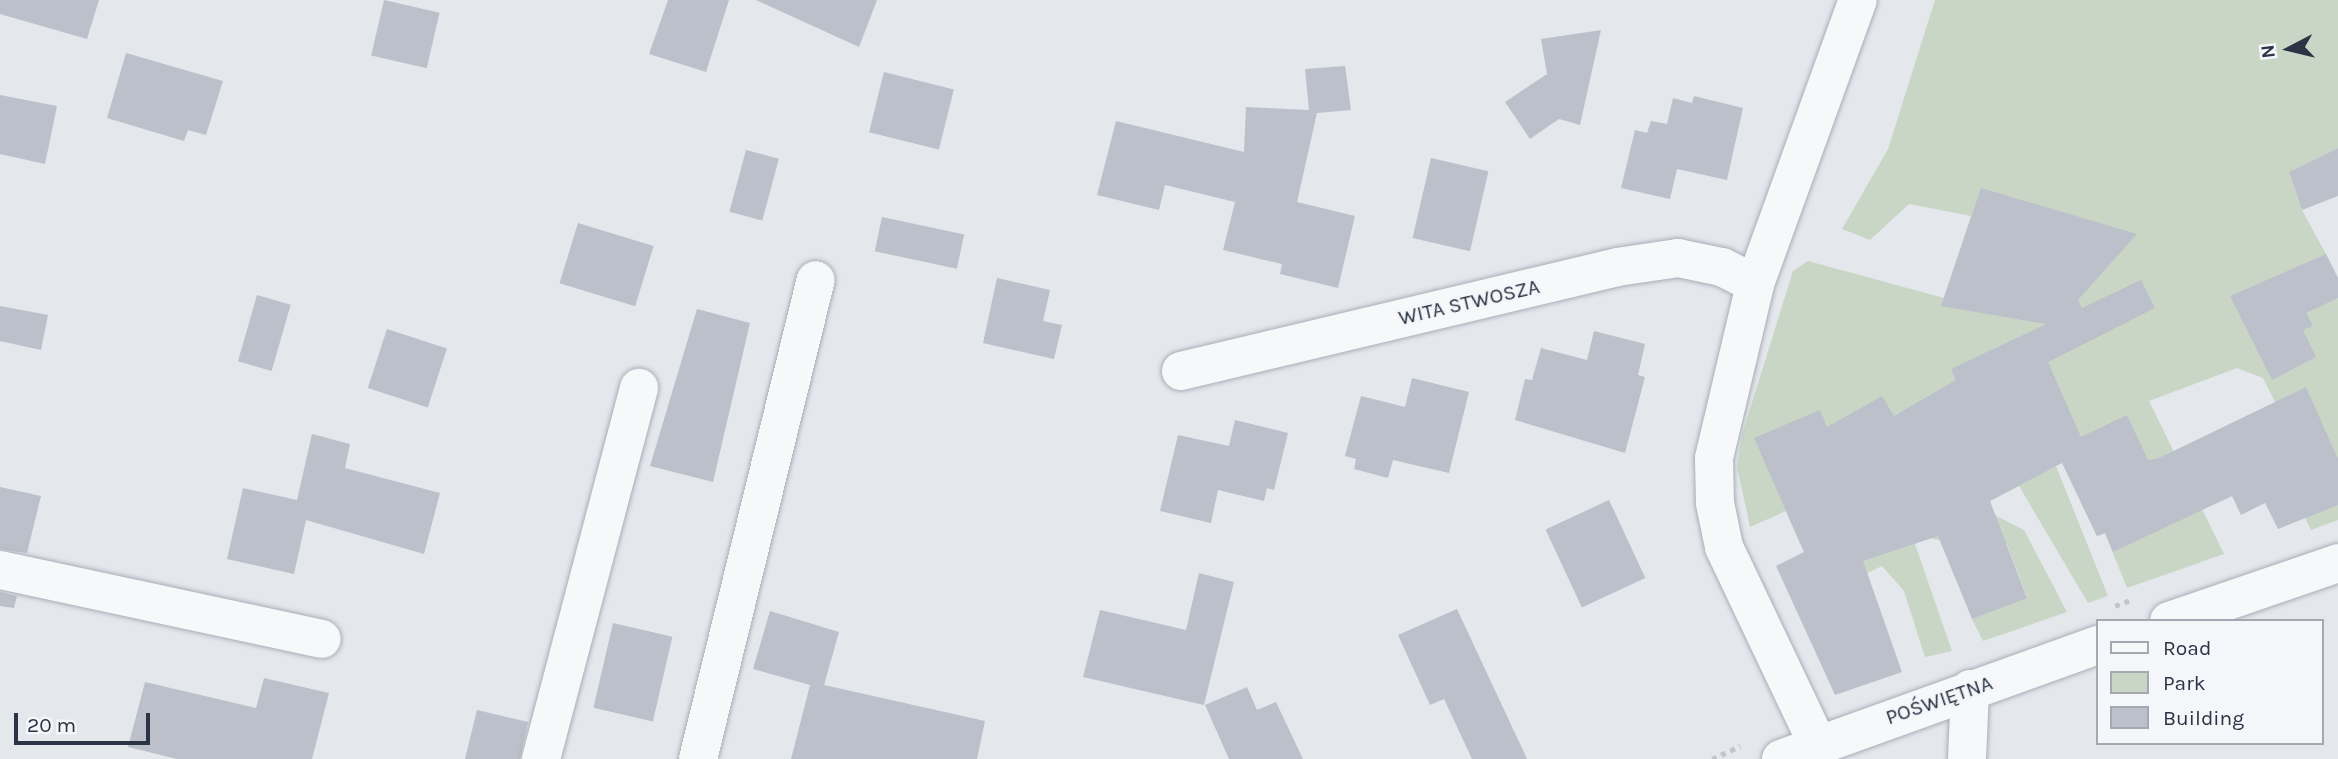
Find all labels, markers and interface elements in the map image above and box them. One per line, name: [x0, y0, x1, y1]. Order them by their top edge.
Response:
north arrow: [2254, 14, 2324, 84]
text: N: [2256, 43, 2280, 60]
street label: WITA STWOSZA: [1396, 274, 1542, 330]
legend: [2096, 619, 2324, 745]
text: Road: [2163, 636, 2211, 660]
street label: POŚWIĘTNA: [1882, 670, 1996, 730]
text: Park: [2163, 671, 2206, 695]
scale bar: [18, 700, 154, 744]
text: Building: [2163, 706, 2244, 730]
text: 20 m: [27, 713, 76, 737]

